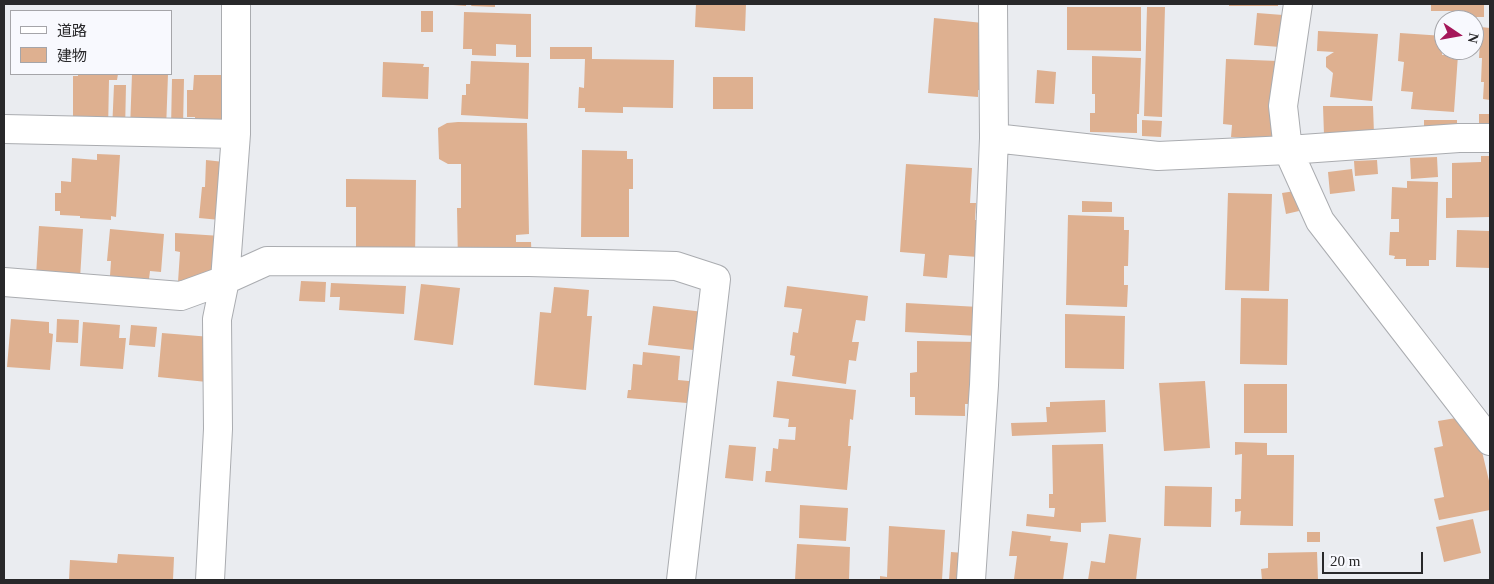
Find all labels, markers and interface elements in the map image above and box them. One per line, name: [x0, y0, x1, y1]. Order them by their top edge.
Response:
legend: [10, 10, 172, 75]
north arrow: [1434, 10, 1484, 60]
text: 道路: [57, 23, 87, 39]
text: N: [1465, 32, 1482, 45]
text: 建物: [57, 48, 87, 64]
scale bar: [1324, 542, 1425, 574]
text: 20 m: [1330, 553, 1360, 569]

